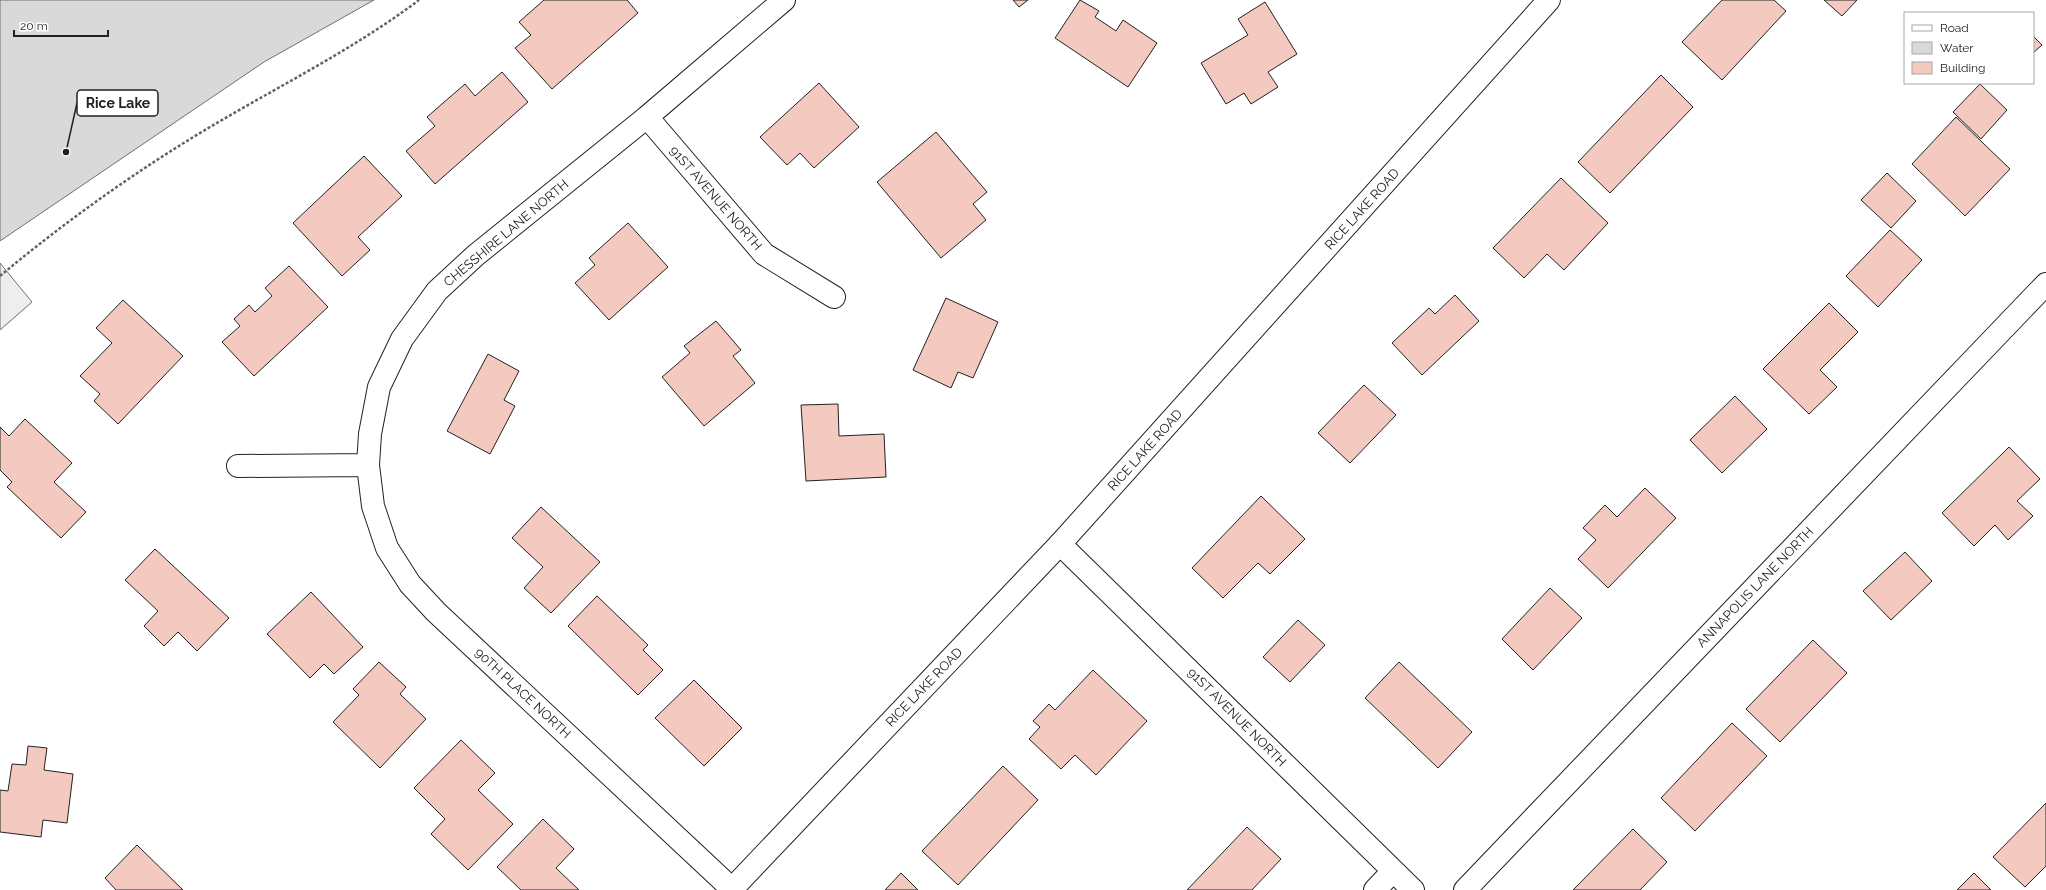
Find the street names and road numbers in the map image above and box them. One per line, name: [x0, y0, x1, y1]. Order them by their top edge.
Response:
street label: 91ST AVENUE NORTH: [667, 143, 765, 253]
street label: RICE LAKE ROAD: [1322, 165, 1402, 253]
street label: CHESSHIRE LANE NORTH: [441, 176, 571, 290]
street label: RICE LAKE ROAD: [1105, 406, 1185, 494]
street label: ANNAPOLIS LANE NORTH: [1694, 524, 1816, 650]
street label: RICE LAKE ROAD: [883, 644, 965, 730]
street label: 90TH PLACE NORTH: [472, 645, 574, 741]
street label: 91ST AVENUE NORTH: [1185, 665, 1289, 769]

